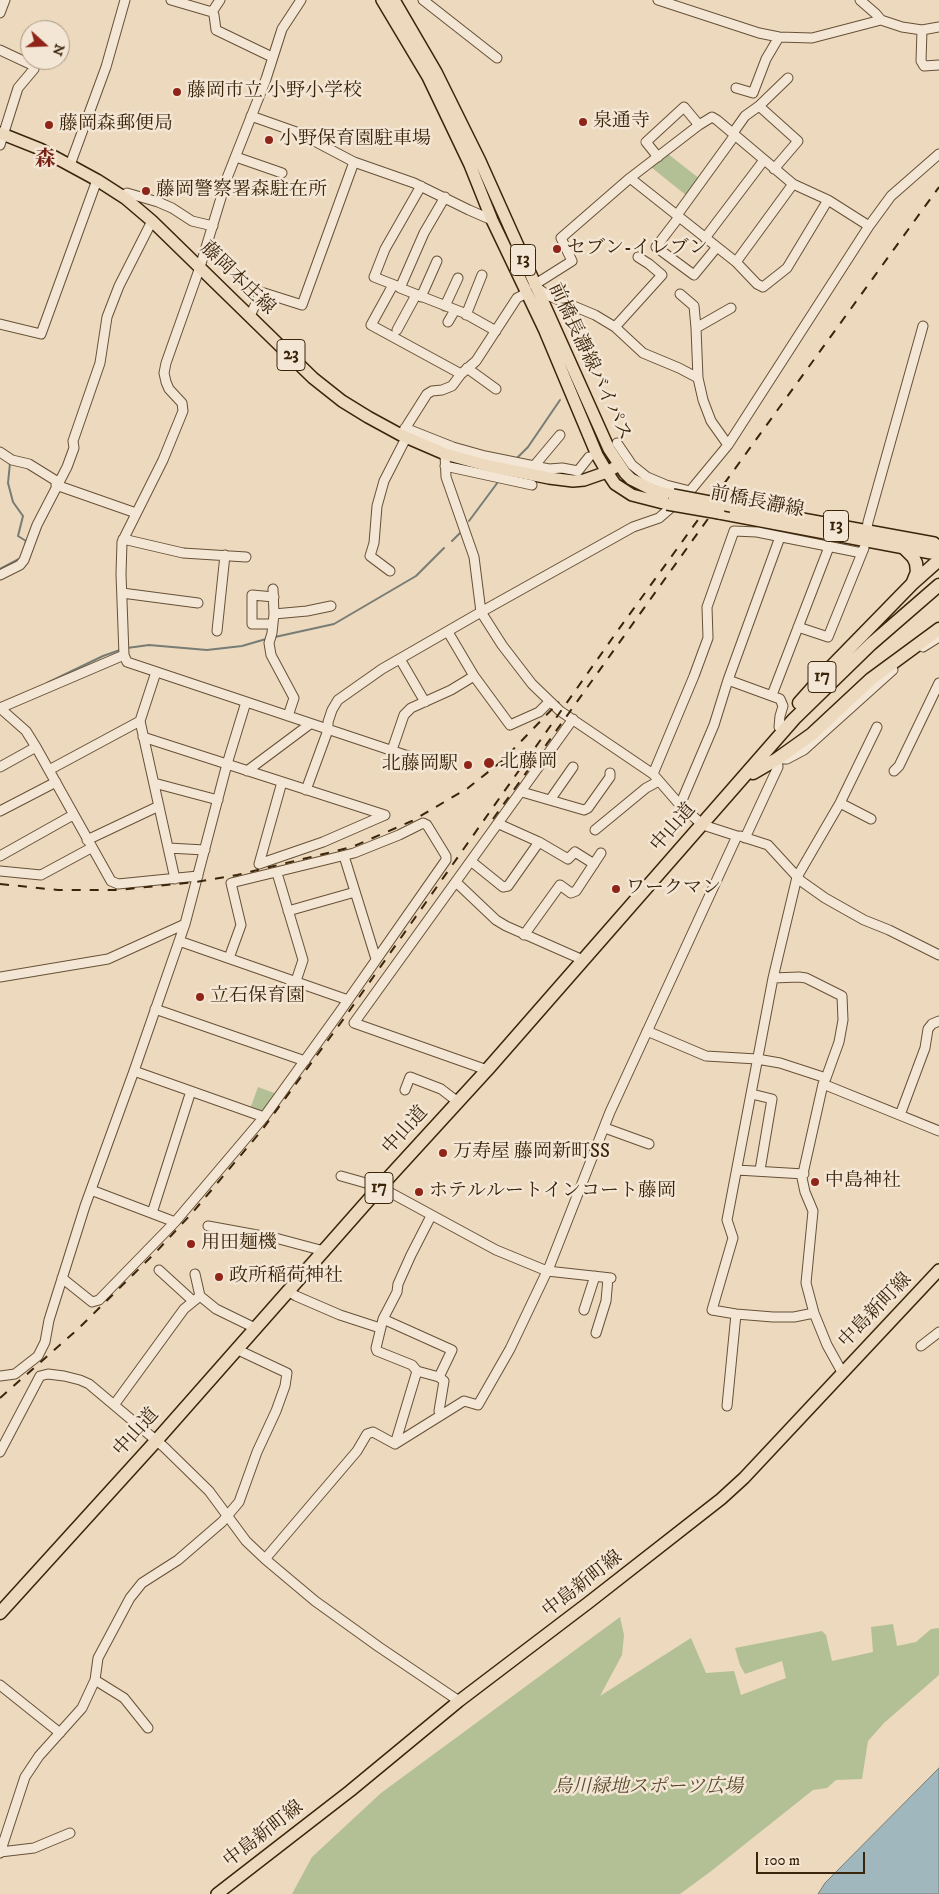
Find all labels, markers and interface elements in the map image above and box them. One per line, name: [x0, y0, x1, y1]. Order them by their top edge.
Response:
north arrow: [20, 20, 70, 70]
text: N: [48, 41, 69, 58]
place label: 藤岡市立 小野小学校: [187, 81, 362, 103]
marker: 藤岡市立 小野小学校: [171, 86, 183, 98]
place label: 泉通寺: [593, 111, 650, 133]
place label: 藤岡森郵便局: [59, 114, 173, 136]
marker: 泉通寺: [577, 116, 589, 128]
marker: 藤岡森郵便局: [43, 119, 55, 131]
place label: 小野保育園駐車場: [279, 129, 431, 151]
marker: 小野保育園駐車場: [263, 134, 275, 146]
district label: 森: [35, 148, 55, 174]
place label: 藤岡警察署森駐在所: [156, 180, 327, 202]
marker: 藤岡警察署森駐在所: [140, 185, 152, 197]
street label: 藤岡本庄線: [195, 238, 279, 320]
place label: セブン-イレブン: [567, 238, 708, 260]
marker: セブン-イレブン: [551, 243, 563, 255]
road number: 13: [510, 244, 536, 276]
street label: 前橋長瀞線バイパス: [543, 280, 635, 444]
road number: 23: [277, 340, 305, 370]
street label: 前橋長瀞線: [708, 483, 806, 523]
road number: 13: [824, 511, 848, 542]
road number: 17: [808, 662, 836, 692]
place label: 北藤岡: [500, 752, 557, 774]
place label: 北藤岡駅: [382, 754, 458, 776]
marker: 北藤岡: [482, 756, 496, 770]
marker: 北藤岡駅: [462, 759, 474, 771]
street label: 中山道: [647, 799, 701, 857]
place label: ワークマン: [626, 878, 721, 900]
marker: ワークマン: [610, 883, 622, 895]
place label: 立石保育園: [210, 986, 305, 1008]
marker: 立石保育園: [194, 991, 206, 1003]
street label: 中山道: [378, 1102, 434, 1160]
place label: 万寿屋 藤岡新町SS: [453, 1142, 610, 1164]
marker: 万寿屋 藤岡新町SS: [437, 1147, 449, 1159]
place label: 中島神社: [825, 1171, 901, 1193]
road number: 17: [365, 1172, 393, 1204]
marker: 中島神社: [809, 1176, 821, 1188]
place label: ホテルルートインコート藤岡: [429, 1181, 676, 1203]
marker: ホテルルートインコート藤岡: [413, 1186, 425, 1198]
place label: 用田麺機: [201, 1233, 277, 1255]
marker: 用田麺機: [185, 1238, 197, 1250]
place label: 政所稲荷神社: [229, 1266, 343, 1288]
street label: 中島新町線: [835, 1269, 917, 1353]
marker: 政所稲荷神社: [213, 1271, 225, 1283]
street label: 中山道: [109, 1404, 165, 1462]
street label: 中島新町線: [539, 1547, 627, 1623]
park label: 烏川緑地スポーツ広場: [553, 1777, 743, 1799]
street label: 中島新町線: [220, 1797, 308, 1873]
scale bar: [759, 1842, 868, 1874]
text: 100 m: [764, 1851, 800, 1870]

